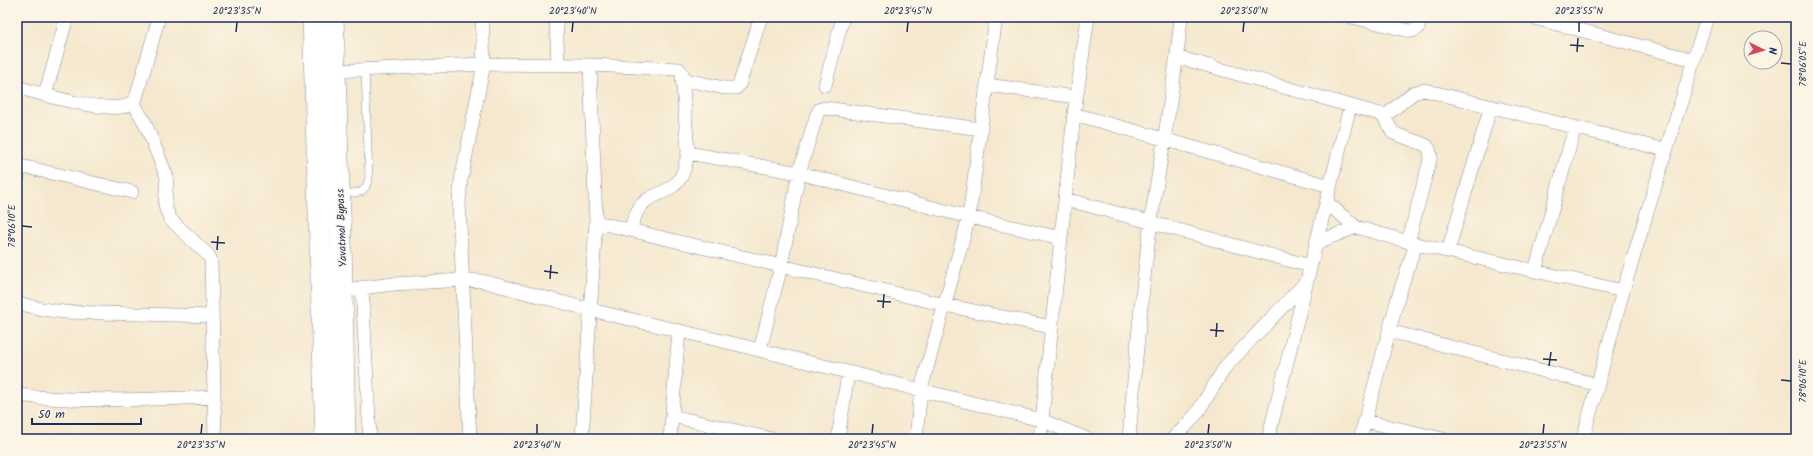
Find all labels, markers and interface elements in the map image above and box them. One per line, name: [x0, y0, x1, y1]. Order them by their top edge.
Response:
text: 20°23'35"N: [213, 3, 261, 19]
text: 20°23'40"N: [549, 3, 597, 19]
text: 20°23'45"N: [884, 3, 932, 19]
text: 20°23'50"N: [1220, 3, 1268, 19]
text: 20°23'55"N: [1555, 3, 1603, 19]
north arrow: [1743, 30, 1783, 70]
text: 78°06'05"E: [1795, 40, 1811, 87]
text: N: [1763, 47, 1781, 55]
street label: Yavatmal Bypass: [332, 188, 352, 268]
text: 78°06'10"E: [4, 203, 20, 248]
text: 78°06'10"E: [1795, 358, 1811, 403]
scale bar: [32, 400, 141, 426]
text: 50 m: [38, 405, 65, 424]
text: 20°23'35"N: [177, 437, 225, 453]
text: 20°23'40"N: [513, 437, 561, 453]
text: 20°23'45"N: [848, 437, 896, 453]
text: 20°23'50"N: [1184, 437, 1232, 453]
text: 20°23'55"N: [1519, 437, 1567, 453]

